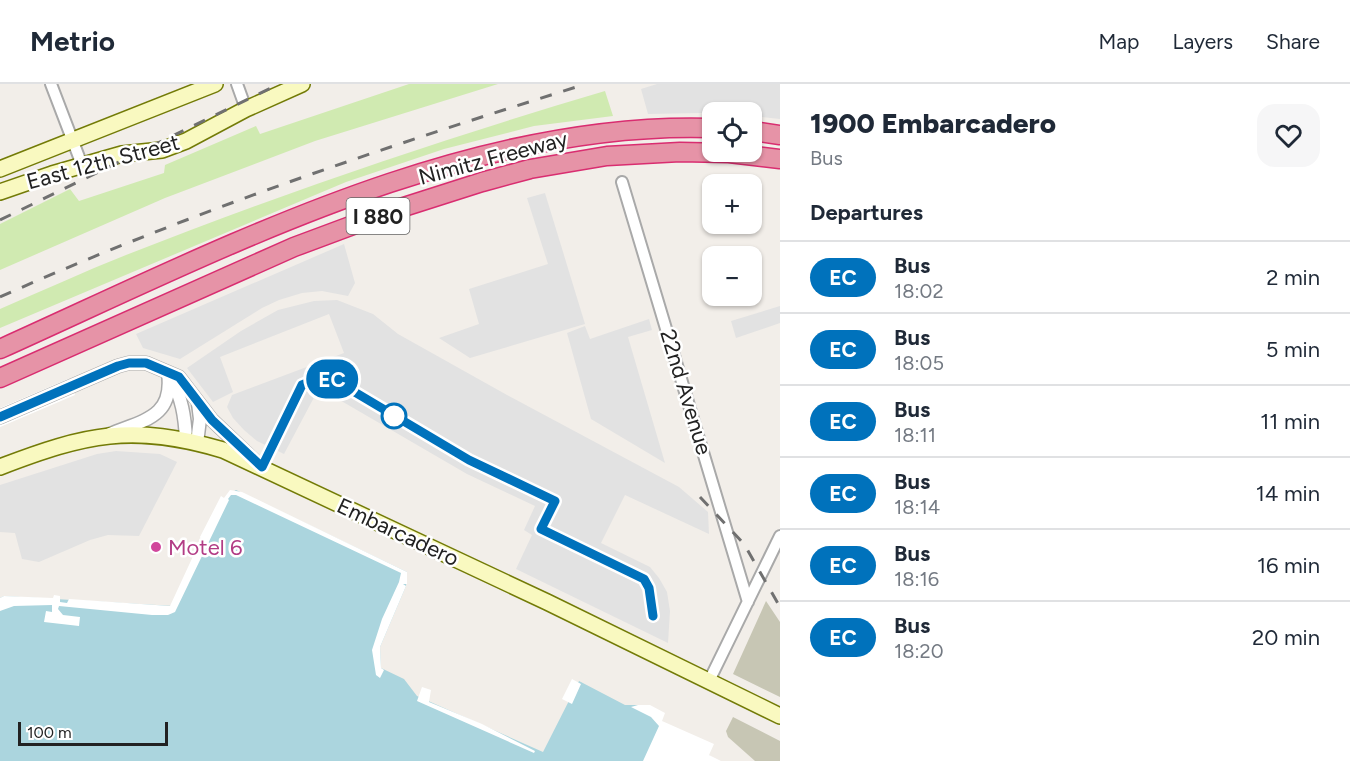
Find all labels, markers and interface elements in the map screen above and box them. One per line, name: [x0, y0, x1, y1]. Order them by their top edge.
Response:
text: Metrio: [30, 24, 115, 58]
text: Map: [1099, 29, 1139, 54]
text: Layers: [1172, 29, 1233, 54]
text: Share: [1266, 29, 1320, 54]
map controls: [702, 102, 762, 306]
button: locate: [702, 102, 762, 162]
button: heart: [1257, 104, 1320, 167]
text: 1900 Embarcadero: [810, 106, 1056, 140]
street label: Nimitz Freeway: [416, 125, 571, 191]
street label: East 12th Street: [24, 129, 182, 195]
text: Bus: [810, 146, 843, 170]
button: +: [702, 174, 762, 234]
road number: I 880: [346, 198, 410, 234]
text: Departures: [810, 199, 923, 226]
button: −: [702, 246, 762, 306]
text: Bus: [894, 252, 930, 279]
text: 2 min: [1266, 264, 1320, 291]
text: EC: [829, 265, 857, 290]
text: 18:02: [894, 279, 944, 303]
text: Bus: [894, 324, 930, 351]
street label: 22nd Avenue: [654, 326, 718, 458]
text: 5 min: [1266, 336, 1320, 363]
text: EC: [829, 337, 857, 362]
text: 18:05: [894, 351, 944, 375]
line badge: EC: [305, 360, 359, 398]
text: EC: [318, 367, 346, 392]
text: Bus: [894, 396, 930, 423]
unlabelled marker: [381, 403, 407, 429]
text: 11 min: [1260, 408, 1320, 435]
text: EC: [829, 409, 857, 434]
text: 18:11: [894, 423, 936, 447]
text: Bus: [894, 468, 930, 495]
text: 14 min: [1256, 480, 1320, 507]
text: EC: [829, 481, 857, 506]
street label: Embarcadero: [333, 492, 463, 572]
text: 18:14: [894, 495, 940, 519]
place label: Motel 6: [168, 534, 242, 561]
marker: Motel 6: [149, 540, 163, 554]
text: Bus: [894, 540, 930, 567]
text: 16 min: [1257, 552, 1320, 579]
text: EC: [829, 553, 857, 578]
text: 18:16: [894, 567, 939, 591]
text: Bus: [894, 612, 930, 639]
text: 20 min: [1252, 624, 1320, 651]
text: EC: [829, 625, 857, 650]
text: 18:20: [894, 639, 944, 663]
scale bar: [18, 719, 168, 746]
text: 100 m: [27, 723, 72, 742]

